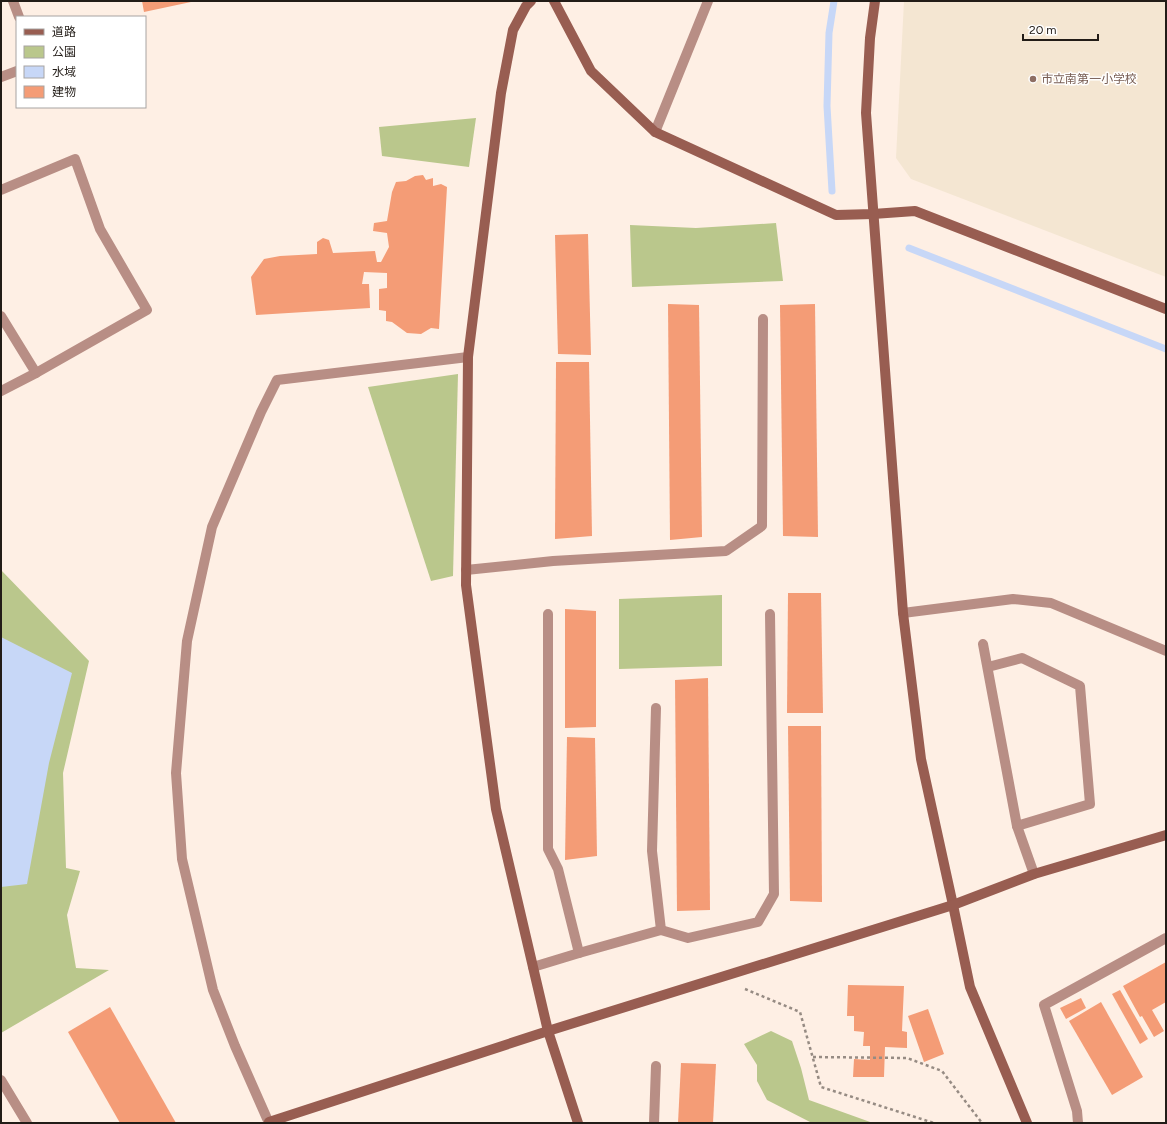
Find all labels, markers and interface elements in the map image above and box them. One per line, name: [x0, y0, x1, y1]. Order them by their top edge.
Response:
legend: [16, 16, 146, 108]
scale bar: [1023, 16, 1098, 42]
text: 20 m: [1029, 23, 1057, 37]
text: 道路: [52, 25, 76, 39]
text: 公園: [52, 45, 76, 59]
text: 水域: [52, 65, 76, 79]
place label: 市立南第一小学校: [1041, 72, 1137, 86]
marker: 市立南第一小学校: [1028, 74, 1038, 84]
text: 建物: [52, 85, 76, 99]

